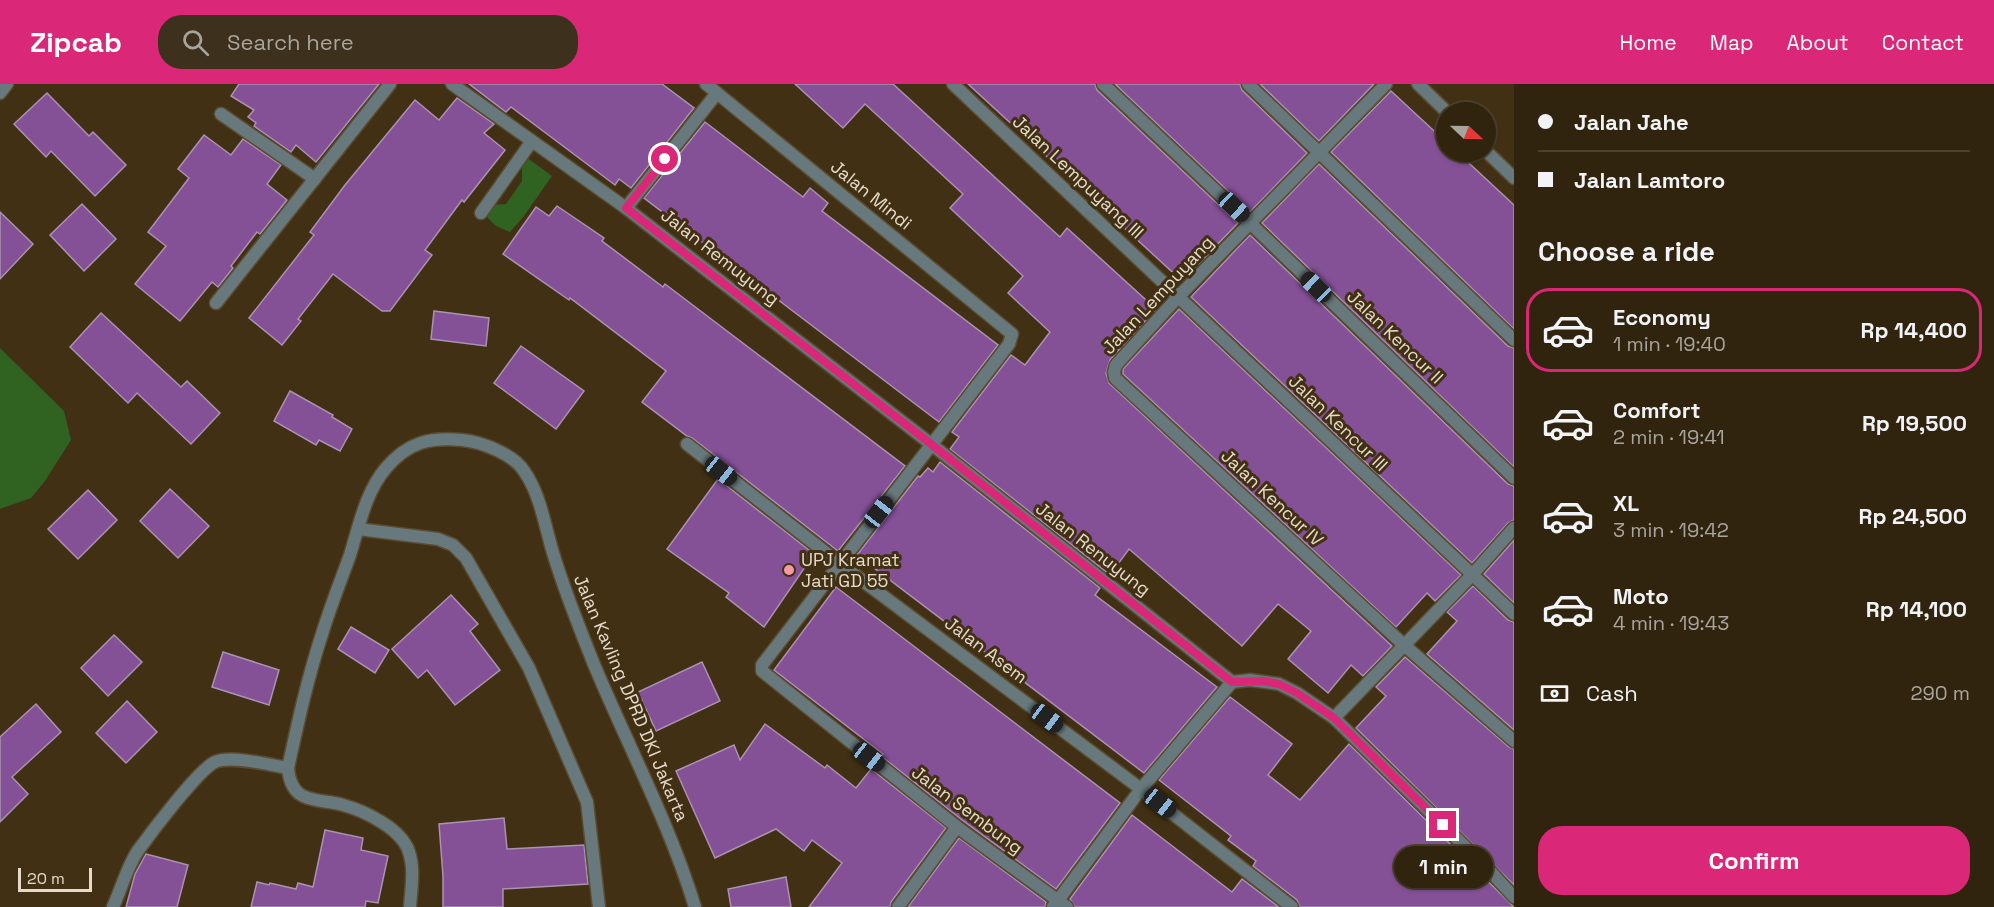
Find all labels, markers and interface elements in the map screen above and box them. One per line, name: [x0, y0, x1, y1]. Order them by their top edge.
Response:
search box: [158, 15, 578, 69]
text: Zipcab: [30, 24, 122, 60]
icon: search: [179, 26, 212, 59]
text: Search here: [227, 28, 354, 56]
text: Home: [1619, 29, 1677, 56]
text: Map: [1710, 29, 1754, 56]
text: About: [1787, 29, 1849, 56]
text: Contact: [1882, 29, 1964, 56]
north arrow: [1436, 102, 1496, 162]
map controls: [1436, 102, 1496, 162]
text: Jalan Jahe: [1574, 108, 1689, 136]
street label: Jalan Lempuyang III: [1008, 110, 1149, 243]
route start: [651, 145, 678, 172]
street label: Jalan Mindi: [826, 155, 917, 234]
text: Jalan Lamtoro: [1574, 166, 1725, 194]
car: [1215, 188, 1253, 226]
street label: Jalan Remuyung: [656, 203, 784, 310]
street label: Jalan Lempuyang: [1097, 231, 1218, 359]
text: Choose a ride: [1538, 234, 1715, 269]
car: [1297, 268, 1335, 306]
street label: Jalan Kencur II: [1342, 285, 1448, 388]
icon: car: [1541, 303, 1595, 357]
text: Economy: [1613, 303, 1711, 331]
text: Rp 14,400: [1861, 316, 1967, 344]
text: 1 min · 19:40: [1613, 331, 1726, 357]
street label: Jalan Kencur III: [1284, 369, 1393, 476]
icon: car: [1541, 396, 1595, 450]
text: Comfort: [1613, 396, 1701, 424]
text: Rp 19,500: [1862, 409, 1967, 437]
text: 2 min · 19:41: [1613, 424, 1725, 450]
street label: Jalan Kencur IV: [1216, 444, 1328, 551]
car: [701, 453, 741, 489]
icon: car: [1541, 489, 1595, 543]
text: XL: [1613, 489, 1639, 517]
car: [861, 492, 897, 532]
street label: Jalan Renuyung: [1031, 497, 1155, 601]
text: Rp 24,500: [1859, 502, 1967, 530]
text: 3 min · 19:42: [1613, 517, 1729, 543]
place label: UPJ Kramat Jati GD 55: [801, 548, 899, 592]
marker: UPJ Kramat Jati GD 55: [782, 563, 796, 577]
street label: Jalan Kavling DPRD DKI Jakarta: [569, 571, 694, 825]
icon: car: [1541, 582, 1595, 636]
text: Moto: [1613, 582, 1669, 610]
text: Rp 14,100: [1866, 595, 1967, 623]
text: 4 min · 19:43: [1613, 610, 1729, 636]
street label: Jalan Asem: [940, 611, 1032, 688]
icon: cash: [1538, 677, 1571, 710]
text: Cash: [1586, 679, 1638, 707]
text: 290 m: [1911, 680, 1970, 706]
car: [1027, 700, 1067, 736]
car: [849, 739, 889, 775]
street label: Jalan Sembung: [907, 760, 1027, 859]
car: [1140, 785, 1180, 821]
route end: [1429, 811, 1456, 838]
button: Confirm: [1538, 826, 1970, 895]
callout: 1 min: [1394, 846, 1492, 888]
text: 1 min: [1419, 854, 1468, 880]
scale bar: [18, 865, 92, 892]
text: 20 m: [27, 868, 65, 889]

